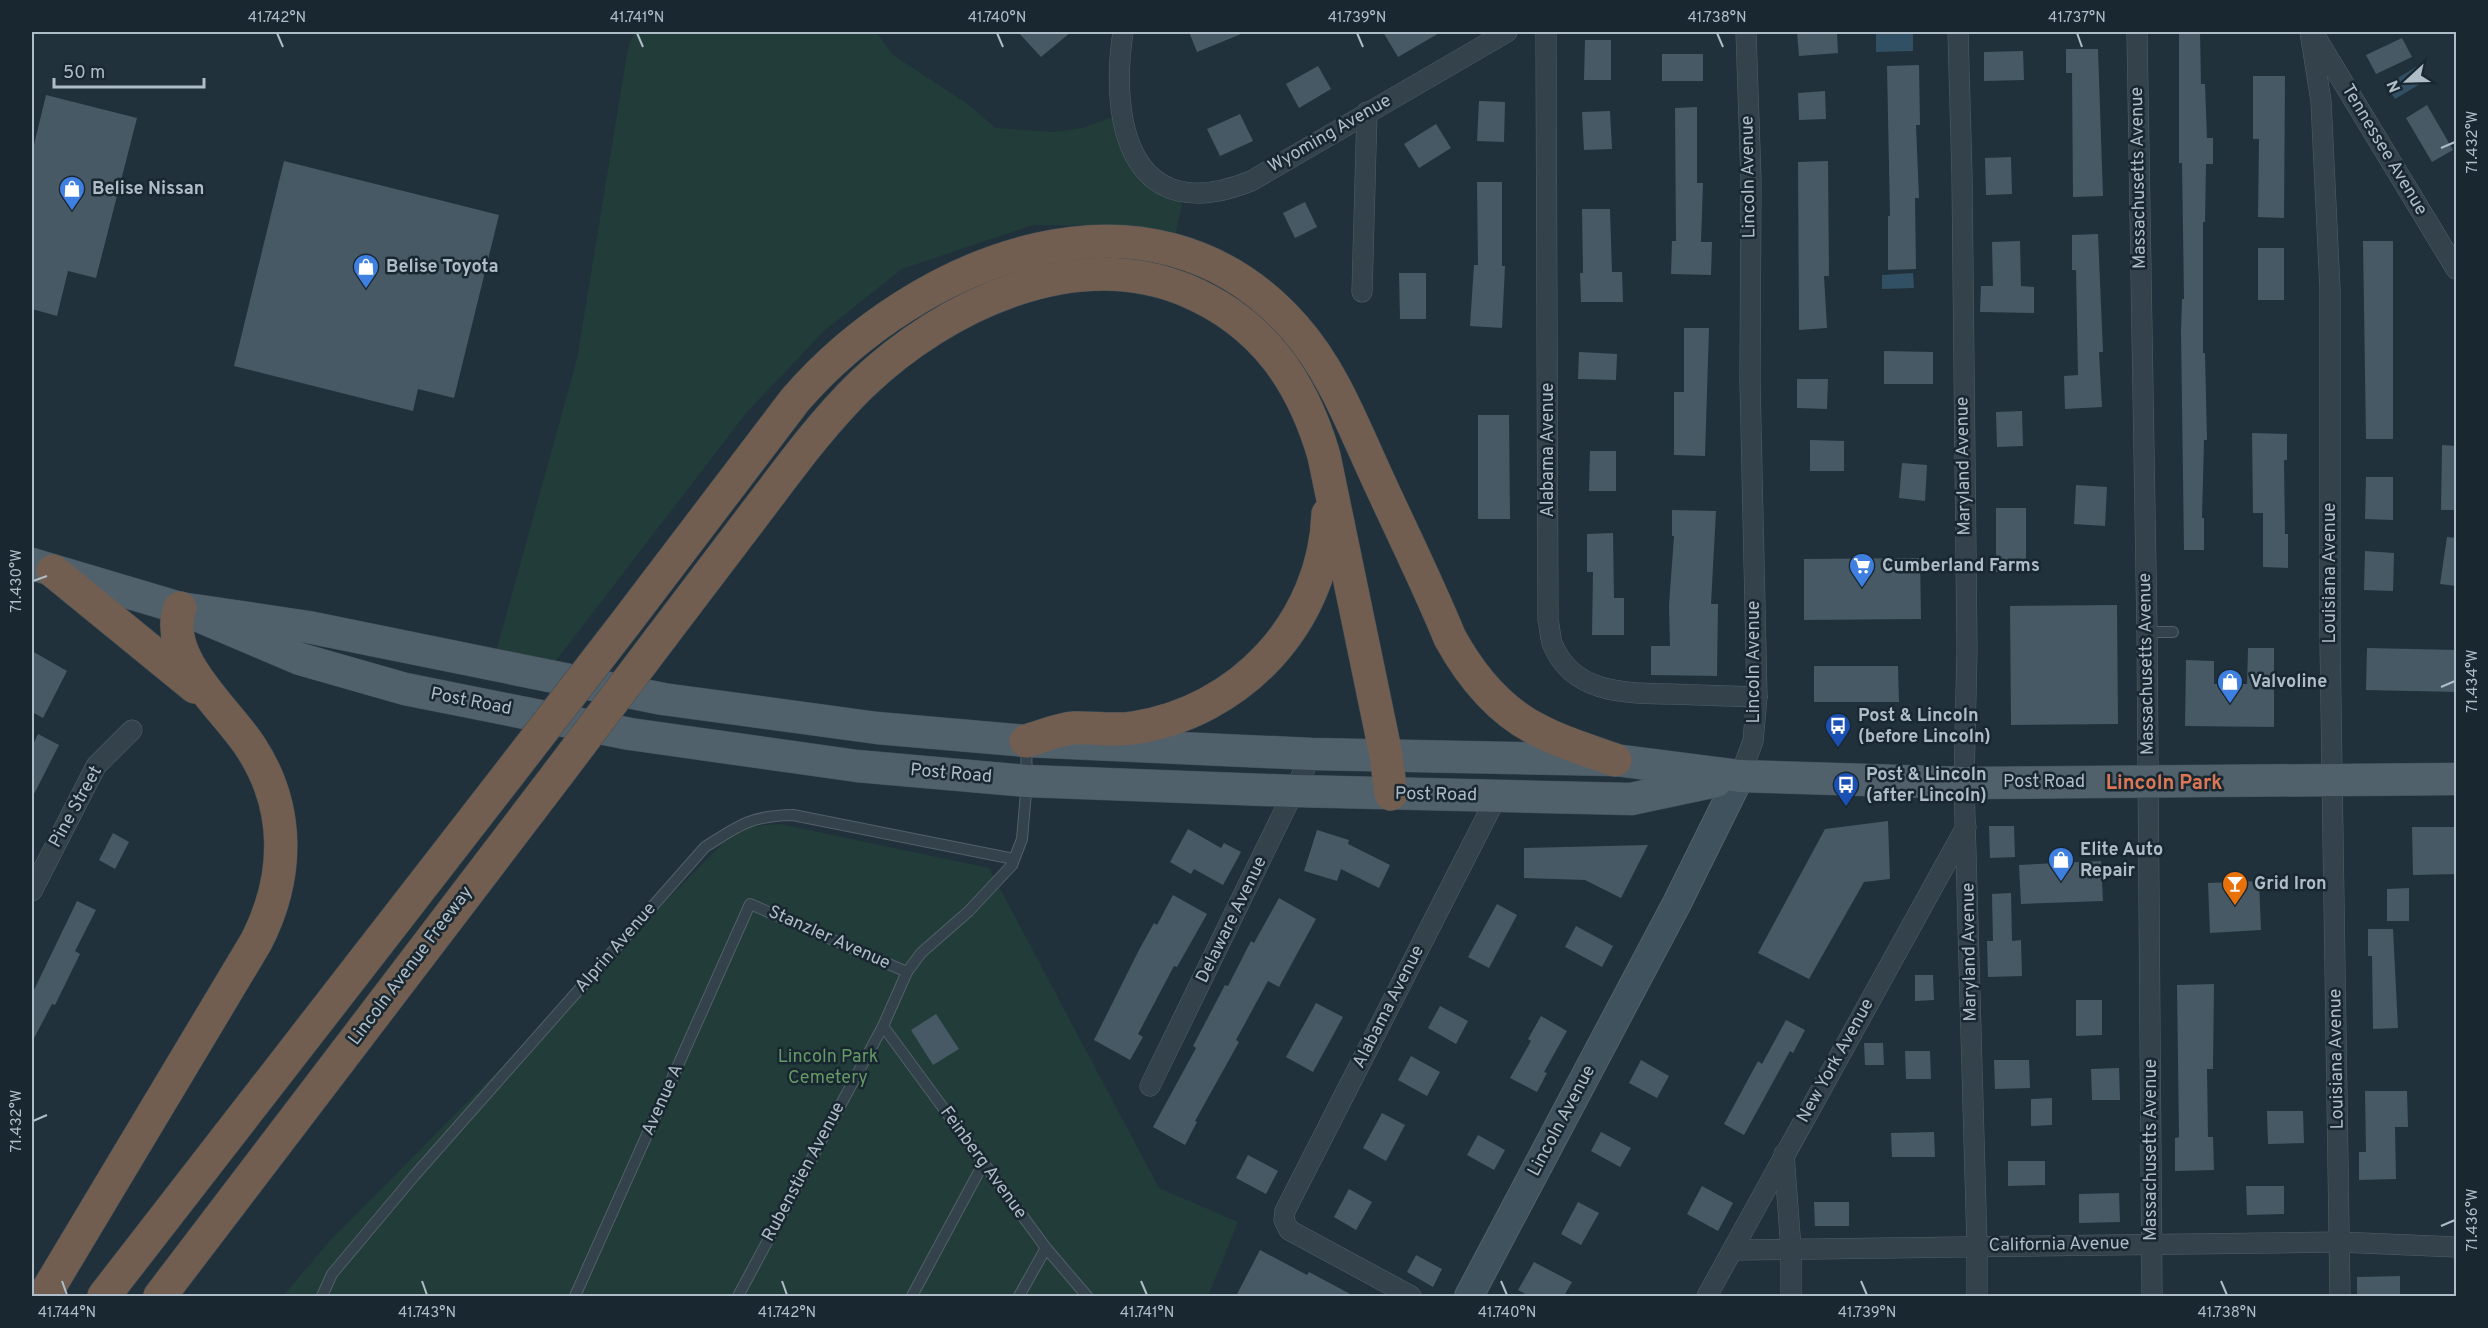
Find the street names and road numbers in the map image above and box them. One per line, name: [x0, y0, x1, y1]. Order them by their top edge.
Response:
street label: Tennessee Avenue: [2336, 80, 2432, 220]
street label: Massachusetts Avenue: [2126, 87, 2152, 269]
street label: Wyoming Avenue: [1264, 89, 1396, 179]
street label: Lincoln Avenue: [1736, 115, 1762, 239]
street label: Alabama Avenue: [1537, 383, 1560, 517]
street label: Maryland Avenue: [1951, 396, 1977, 536]
street label: Louisiana Avenue: [2319, 503, 2342, 643]
street label: Massachusetts Avenue: [2134, 573, 2160, 755]
street label: Lincoln Avenue: [1743, 601, 1766, 723]
street label: Post Road: [428, 683, 514, 721]
street label: Post Road: [909, 759, 993, 789]
street label: Pine Street: [44, 762, 108, 852]
street label: Post Road: [2003, 771, 2085, 794]
street label: Post Road: [1395, 783, 1477, 807]
street label: Delaware Avenue: [1191, 853, 1273, 987]
street label: Lincoln Avenue Freeway: [344, 882, 478, 1050]
street label: Maryland Avenue: [1957, 882, 1983, 1022]
street label: Alprin Avenue: [570, 898, 662, 998]
street label: Stanzler Avenue: [764, 901, 894, 975]
street label: Alabama Avenue: [1348, 942, 1430, 1072]
street label: Louisiana Avenue: [2324, 988, 2350, 1130]
street label: New York Avenue: [1792, 995, 1880, 1127]
street label: Massachusetts Avenue: [2140, 1059, 2163, 1241]
street label: Avenue A: [637, 1061, 689, 1139]
street label: Lincoln Avenue: [1523, 1061, 1601, 1181]
street label: Rubenstien Avenue: [757, 1098, 851, 1246]
street label: Feinberg Avenue: [934, 1102, 1032, 1224]
street label: California Avenue: [1988, 1232, 2130, 1258]

